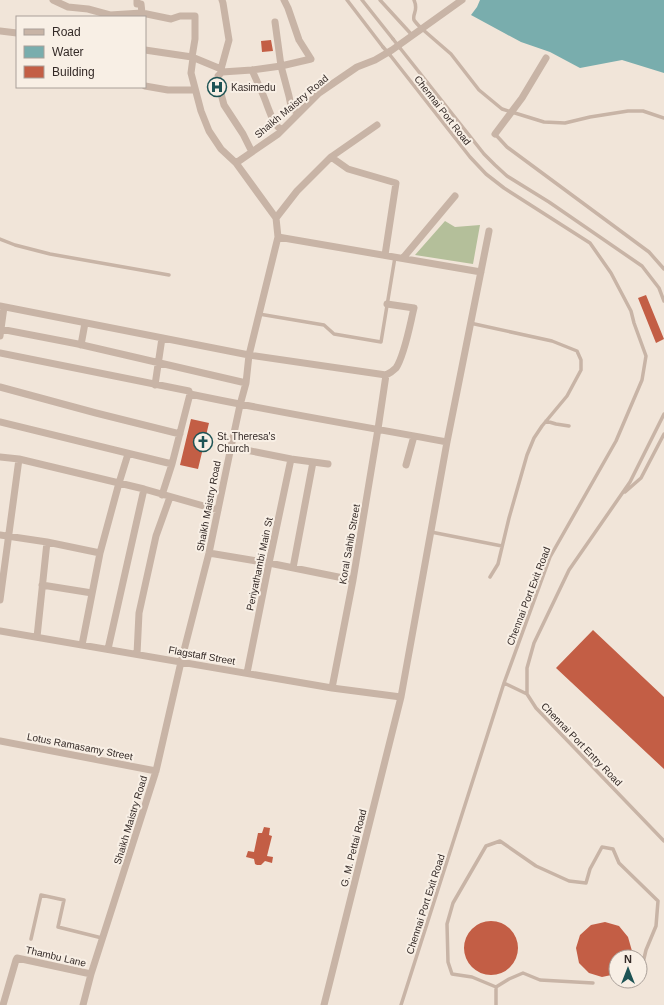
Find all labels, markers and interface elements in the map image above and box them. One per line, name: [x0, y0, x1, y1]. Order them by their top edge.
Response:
legend: [16, 16, 146, 88]
text: Road: [52, 25, 81, 39]
text: Water: [52, 45, 84, 59]
text: Building: [52, 65, 95, 79]
street label: Shaikh Maistry Road: [252, 73, 330, 140]
street label: Chennai Port Road: [412, 73, 473, 147]
hospital icon: Kasimedu: [206, 76, 228, 98]
place label: Kasimedu: [231, 82, 275, 93]
church icon: St. Theresa's Church: [192, 431, 214, 453]
place label: St. Theresa's Church: [217, 431, 275, 454]
street label: Shaikh Maistry Road: [194, 460, 223, 552]
street label: Koral Sahib Street: [337, 503, 362, 585]
street label: Periyathambi Main St: [244, 516, 275, 612]
street label: Chennai Port Exit Road: [505, 545, 552, 647]
street label: Flagstaff Street: [168, 644, 236, 667]
street label: Chennai Port Entry Road: [539, 701, 624, 788]
street label: Lotus Ramasamy Street: [26, 731, 134, 762]
street label: Shaikh Maistry Road: [112, 774, 149, 866]
street label: G. M. Pettai Road: [339, 808, 368, 888]
street label: Chennai Port Exit Road: [404, 853, 447, 956]
street label: Thambu Lane: [25, 944, 88, 969]
north arrow: [608, 949, 648, 989]
text: N: [624, 953, 632, 965]

